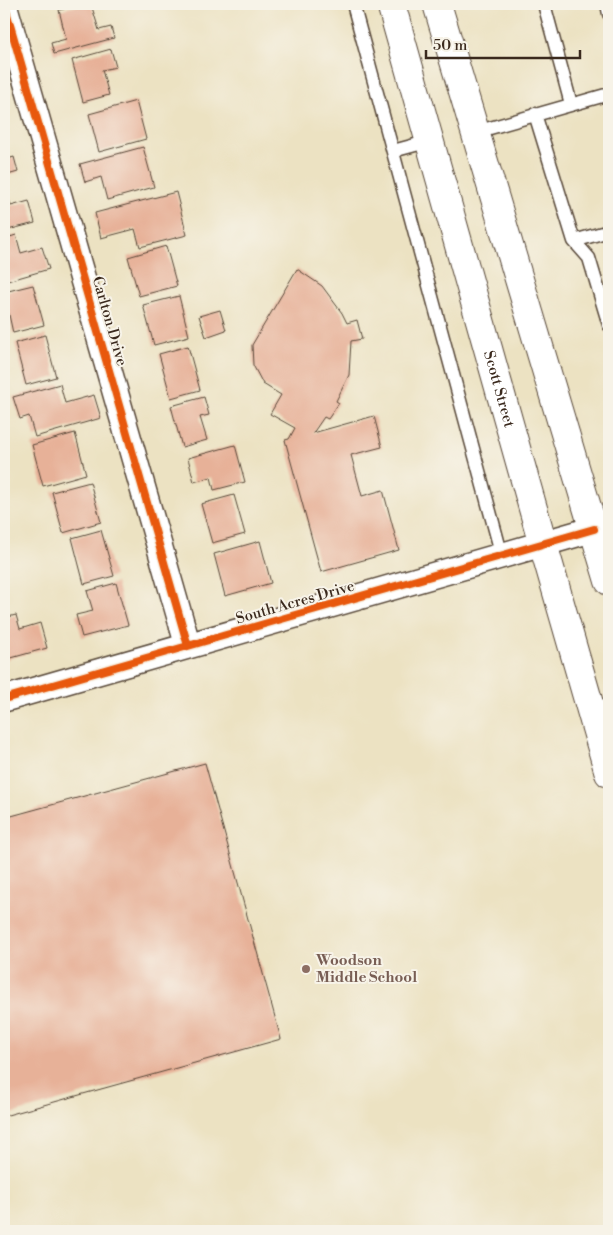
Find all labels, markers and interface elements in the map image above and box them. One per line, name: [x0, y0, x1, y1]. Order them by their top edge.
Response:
scale bar: [426, 28, 579, 60]
text: 50 m: [433, 36, 467, 55]
street label: Carlton Drive: [88, 274, 131, 368]
street label: Scott Street: [479, 349, 519, 430]
street label: South Acres Drive: [234, 576, 357, 628]
place label: Woodson Middle School: [315, 951, 417, 987]
marker: Woodson Middle School: [300, 963, 312, 975]

